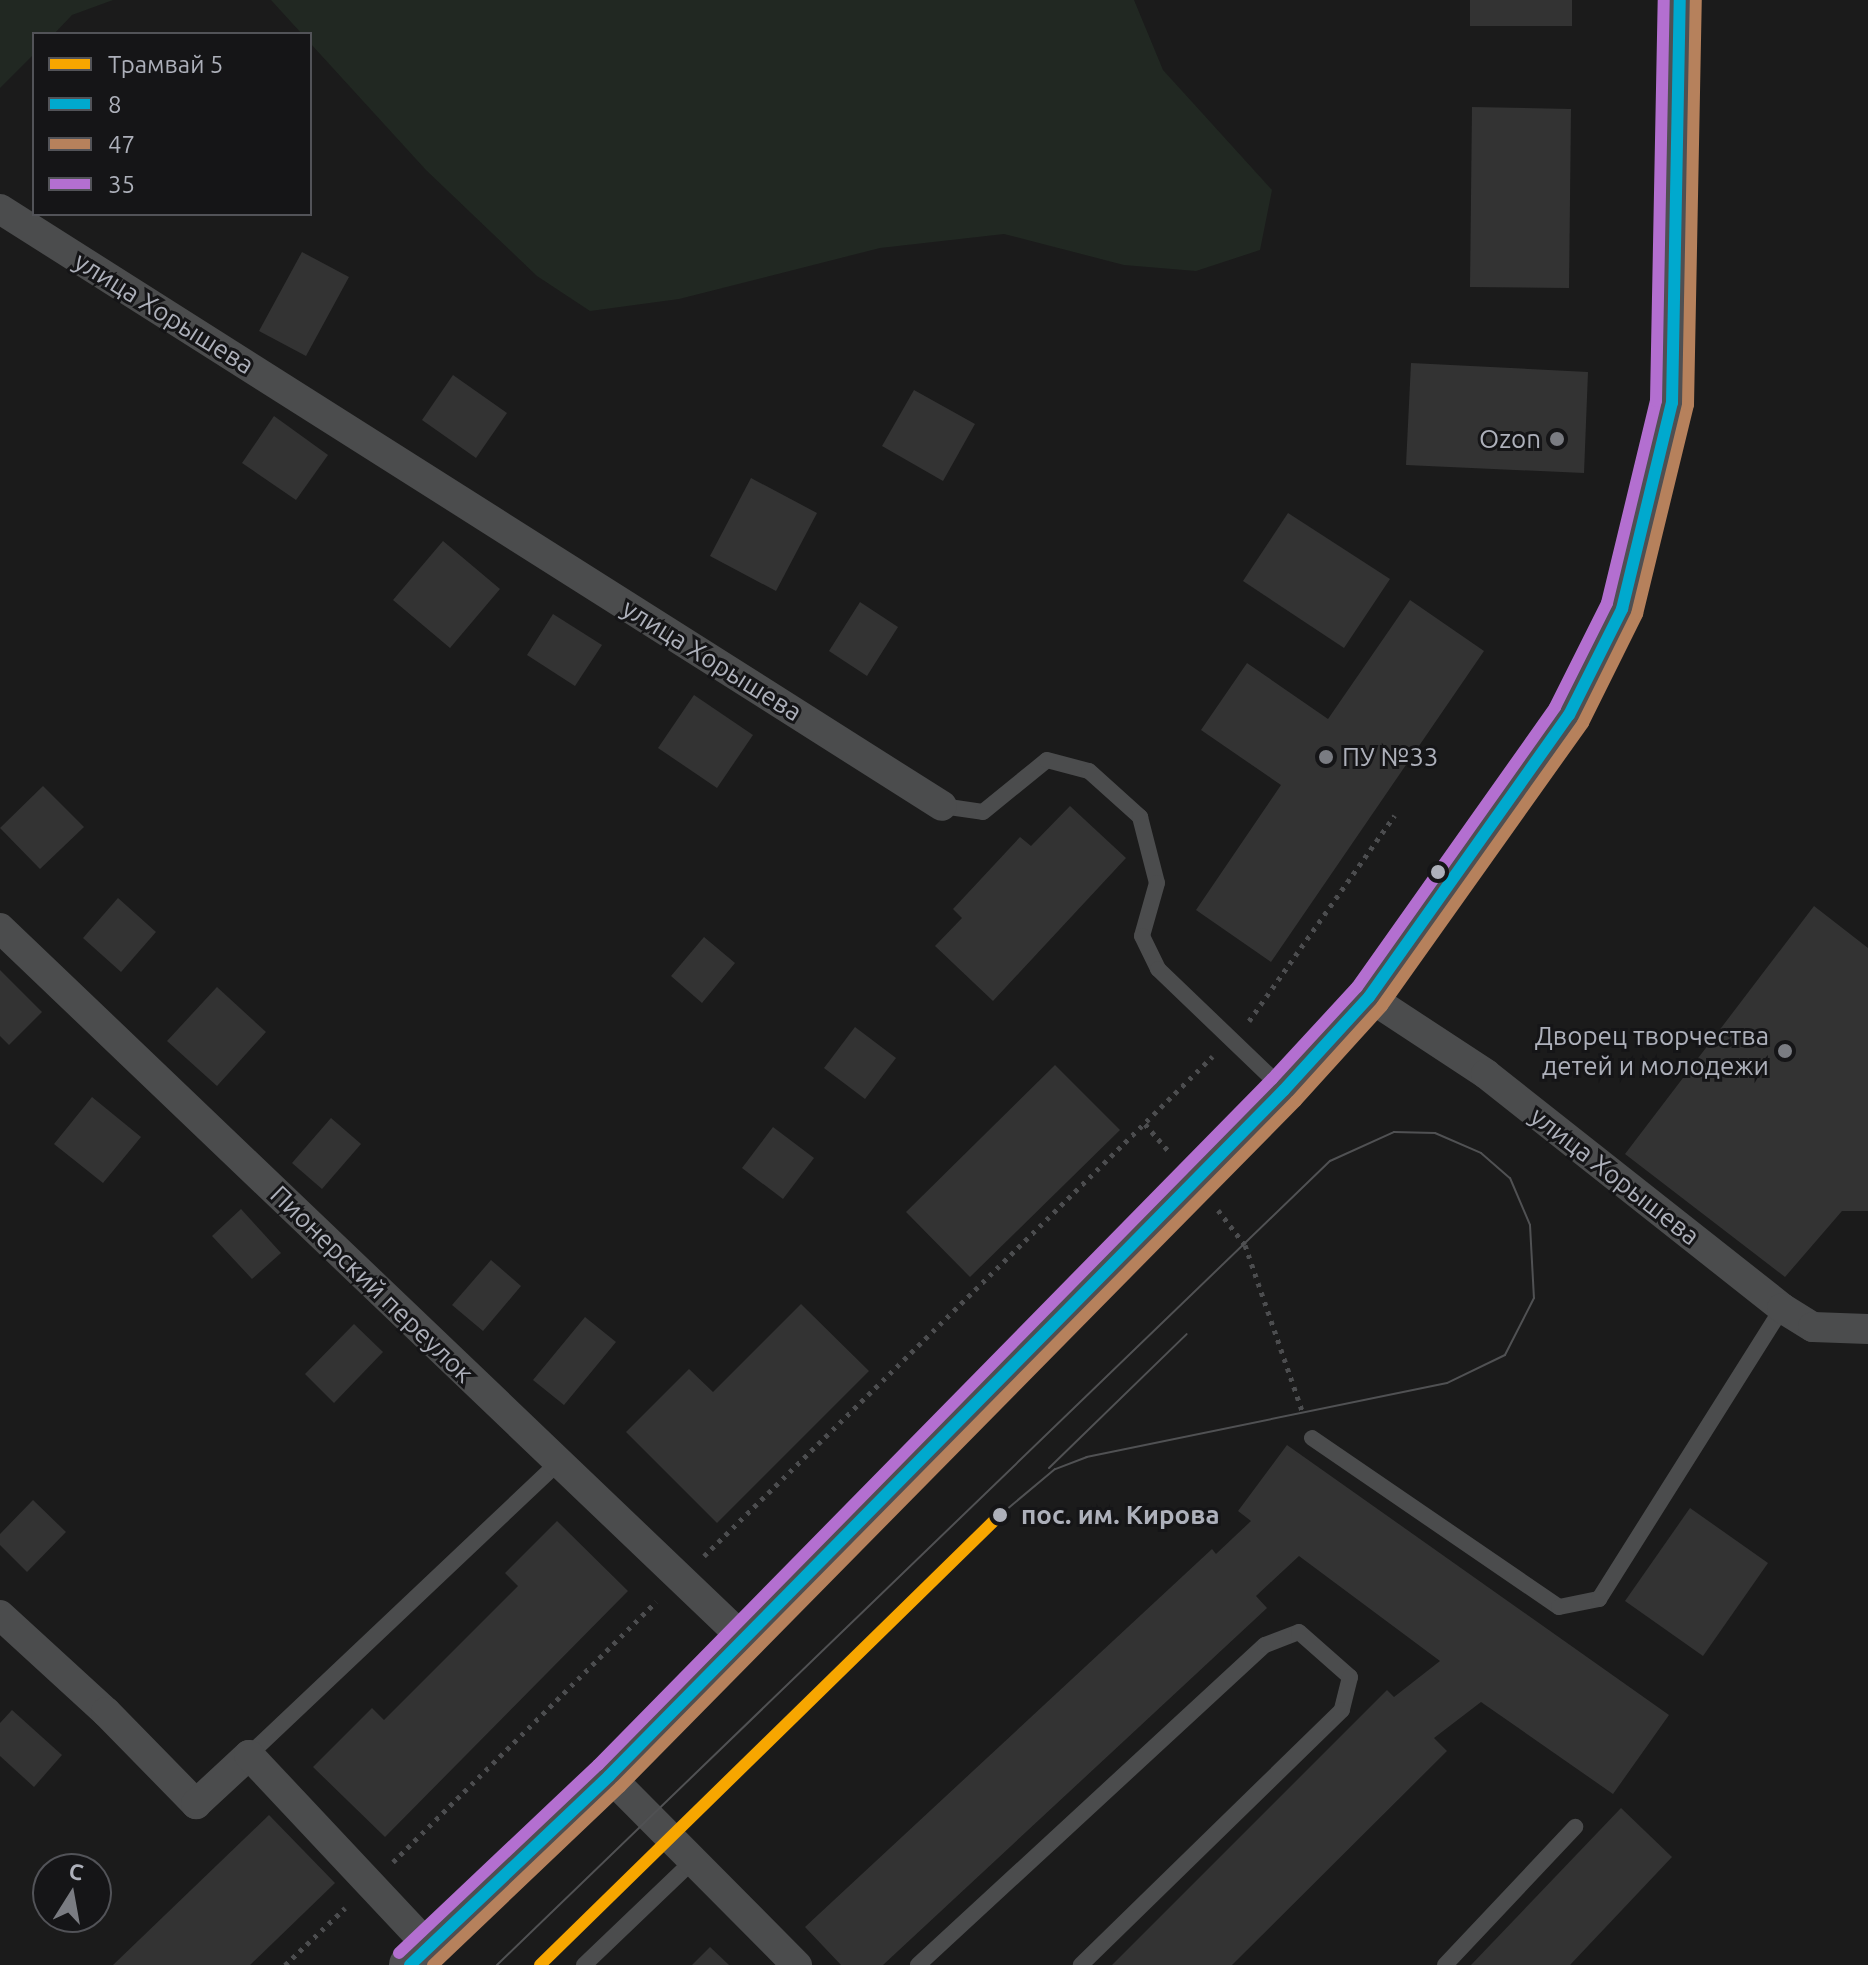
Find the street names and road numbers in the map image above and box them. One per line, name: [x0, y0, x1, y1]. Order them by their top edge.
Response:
street label: улица Хорышева: [68, 245, 260, 381]
street label: улица Хорышева: [616, 592, 808, 728]
street label: улица Хорышева: [1524, 1100, 1706, 1252]
street label: Пионерский переулок: [264, 1179, 480, 1389]

